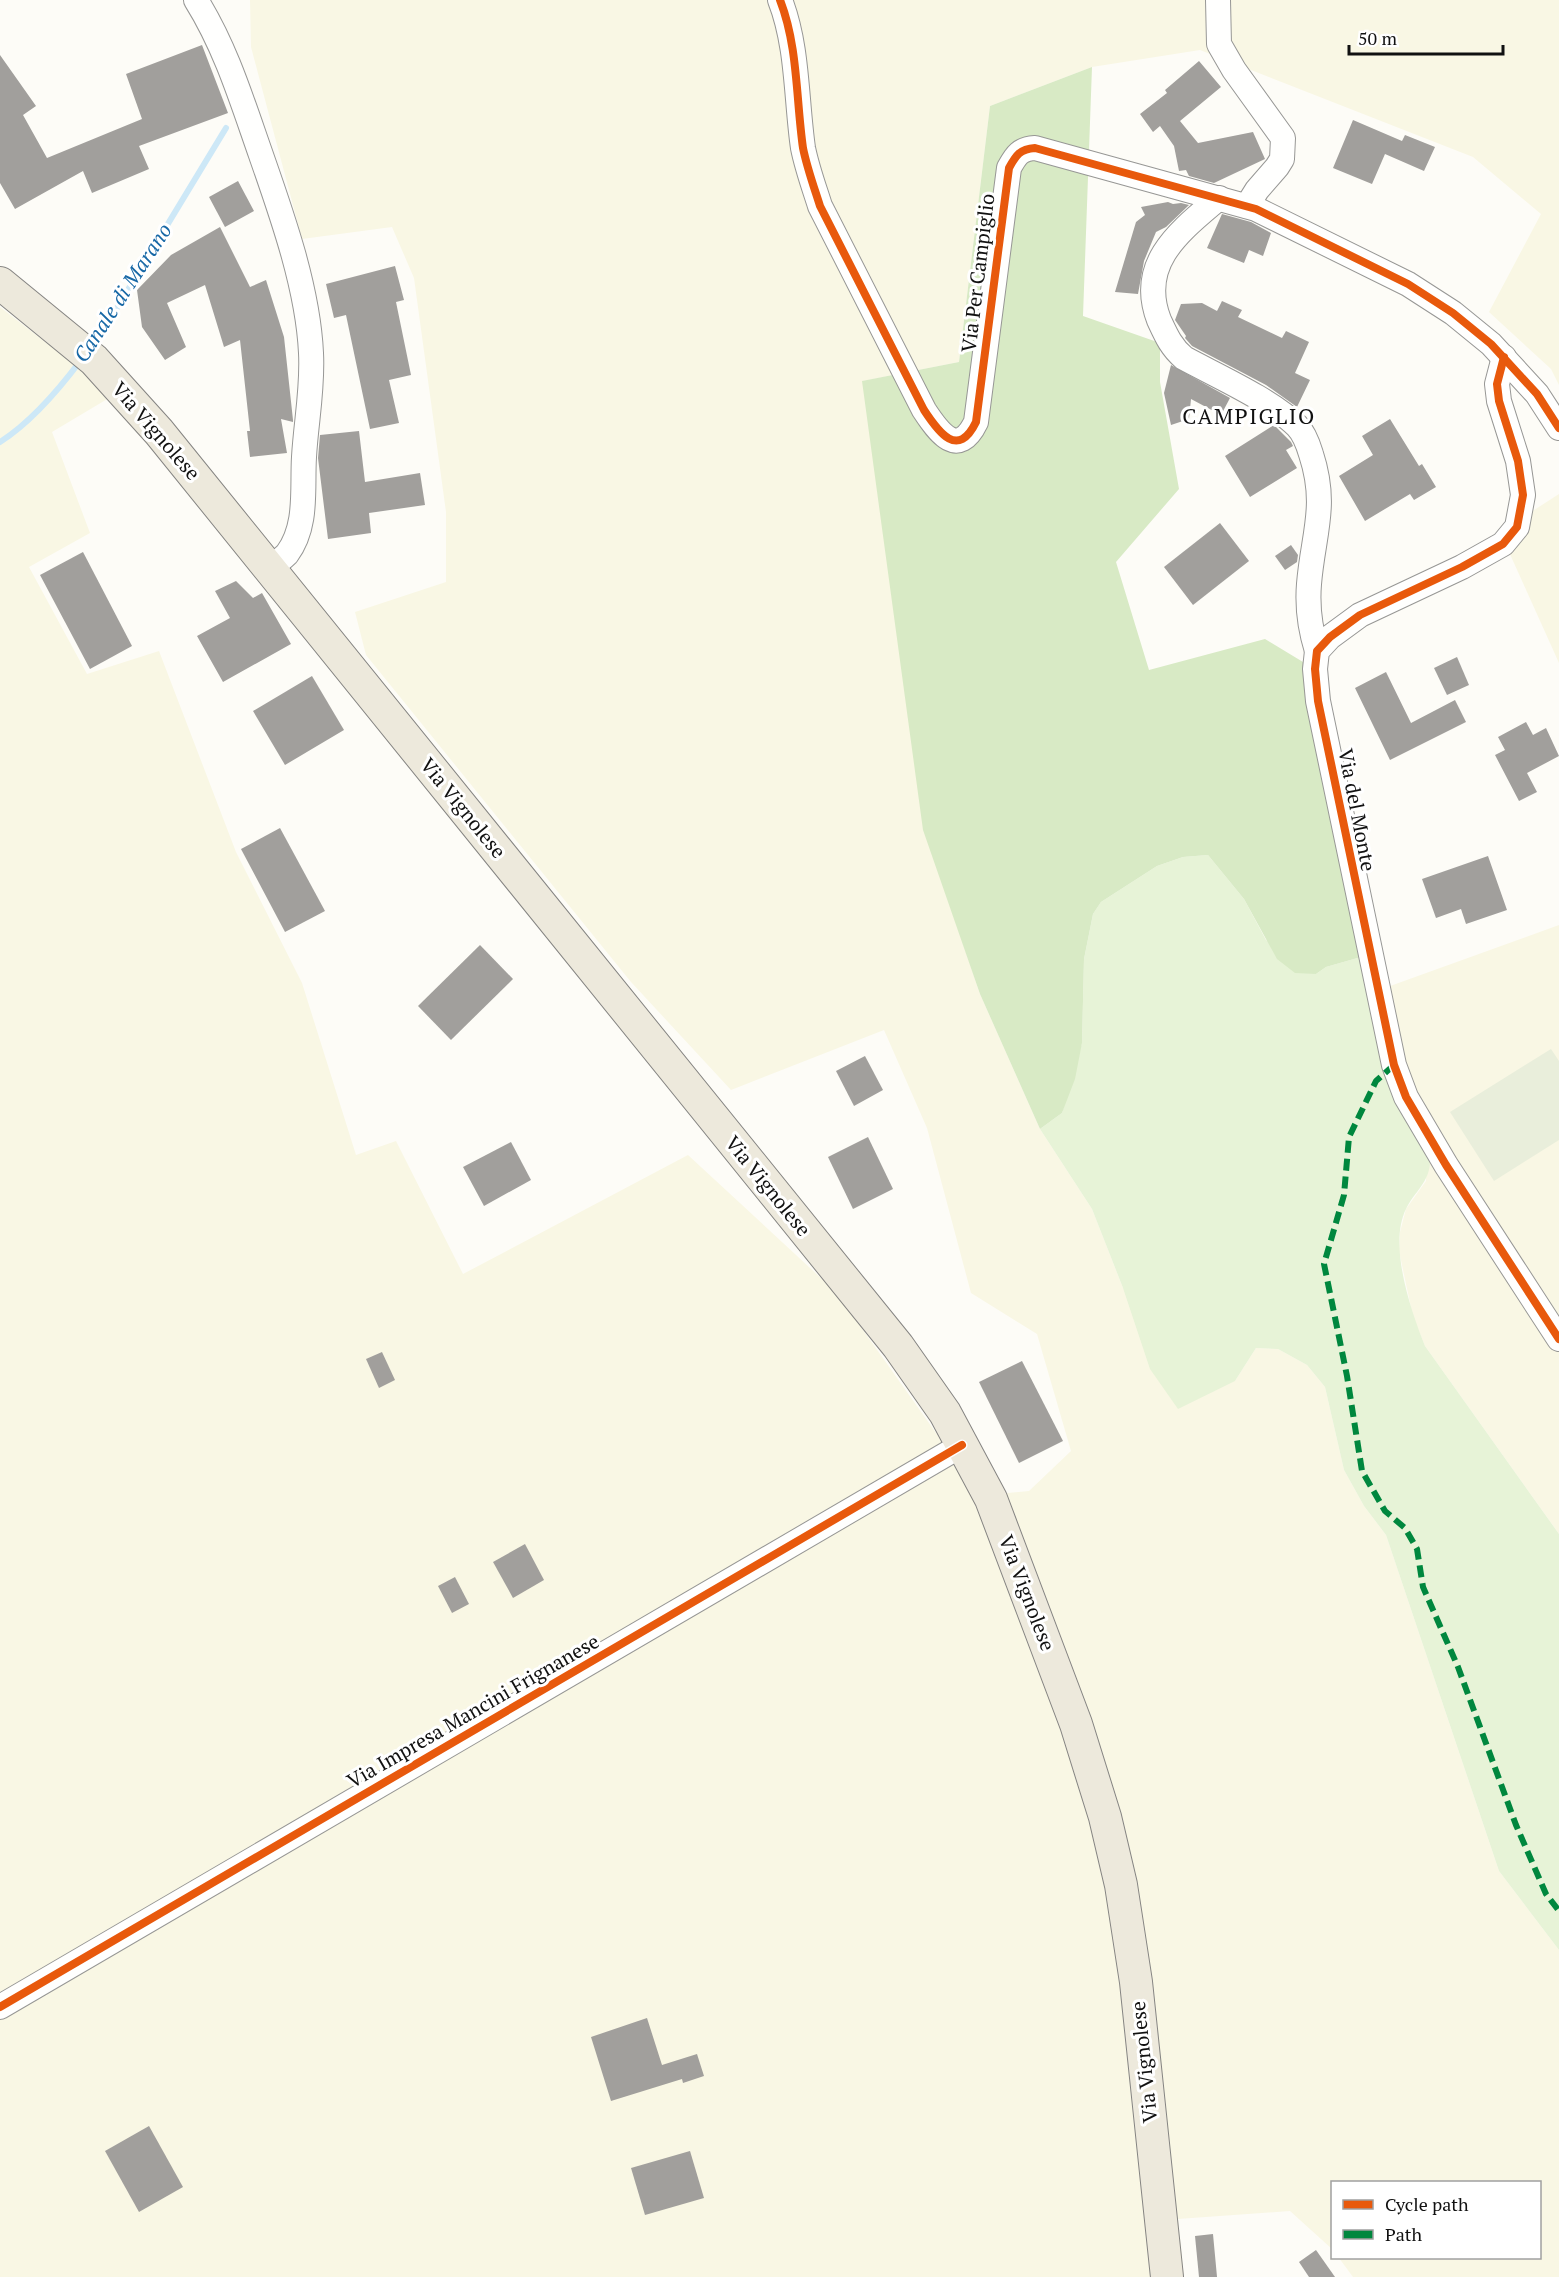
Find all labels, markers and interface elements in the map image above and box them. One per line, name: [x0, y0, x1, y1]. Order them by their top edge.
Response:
scale bar: [1349, 18, 1504, 56]
text: 50 m: [1358, 26, 1398, 50]
street label: Via Per Campiglio: [954, 192, 1001, 354]
water label: Canale di Marano: [67, 218, 178, 367]
street label: Via Vignolese: [106, 376, 207, 486]
district label: CAMPIGLIO: [1182, 401, 1316, 430]
street label: Via del Monte: [1332, 746, 1383, 874]
street label: Via Vignolese: [414, 752, 512, 864]
street label: Via Vignolese: [719, 1130, 817, 1242]
street label: Via Vignolese: [993, 1531, 1062, 1655]
street label: Via Impresa Mancini Frignanese: [342, 1627, 604, 1794]
street label: Via Vignolese: [1124, 2000, 1163, 2124]
legend: [1331, 2181, 1541, 2259]
text: Cycle path: [1385, 2192, 1469, 2216]
text: Path: [1385, 2222, 1422, 2246]

